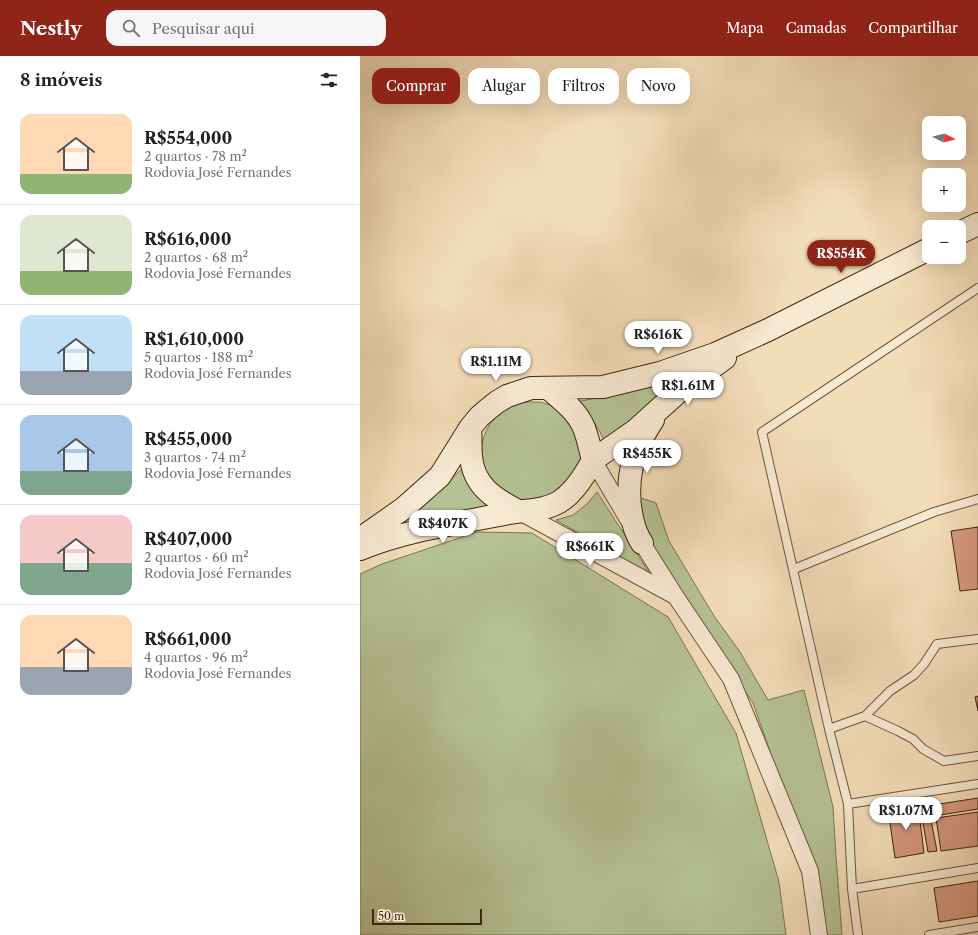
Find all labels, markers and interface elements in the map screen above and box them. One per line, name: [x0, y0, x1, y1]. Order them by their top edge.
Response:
search box: [106, 10, 386, 46]
text: Nestly: [20, 17, 82, 40]
icon: search: [120, 17, 142, 39]
text: Pesquisar aqui: [152, 19, 255, 38]
text: Mapa: [726, 19, 764, 37]
text: Camadas: [786, 19, 846, 37]
text: Compartilhar: [868, 19, 958, 37]
chip: Comprar: [372, 68, 460, 104]
chip: Alugar: [468, 68, 540, 104]
chip: Filtros: [548, 68, 619, 104]
chip: Novo: [627, 68, 690, 104]
icon: filters: [318, 69, 340, 91]
text: 8 imóveis: [20, 70, 102, 90]
north arrow: [922, 116, 966, 160]
map controls: [922, 116, 966, 264]
text: R$554,000: [144, 128, 232, 148]
icon: home: [52, 130, 100, 178]
text: 2 quartos · 78 m²: [144, 148, 247, 164]
text: Rodovia José Fernandes: [144, 164, 292, 180]
button: +: [922, 168, 966, 212]
button: −: [922, 220, 966, 264]
text: R$616,000: [144, 229, 232, 249]
icon: home: [52, 231, 100, 279]
pin: R$554K: [808, 240, 874, 274]
text: R$554K: [816, 245, 866, 261]
text: 2 quartos · 68 m²: [144, 249, 248, 265]
text: Rodovia José Fernandes: [144, 265, 292, 281]
pin: R$616K: [625, 321, 691, 355]
text: R$616K: [633, 326, 683, 342]
text: R$1,610,000: [144, 329, 244, 349]
icon: home: [52, 331, 100, 379]
pin: R$1.11M: [459, 348, 533, 382]
text: 5 quartos · 188 m²: [144, 349, 253, 365]
text: R$1.11M: [470, 353, 522, 369]
text: Rodovia José Fernandes: [144, 365, 292, 381]
pin: R$1.61M: [651, 372, 725, 406]
text: R$1.61M: [661, 377, 715, 393]
text: R$455,000: [144, 429, 232, 449]
icon: home: [52, 431, 100, 479]
pin: R$455K: [614, 440, 680, 474]
text: R$455K: [622, 445, 672, 461]
text: 3 quartos · 74 m²: [144, 449, 246, 465]
text: Rodovia José Fernandes: [144, 465, 292, 481]
pin: R$407K: [410, 510, 476, 544]
text: R$407K: [418, 515, 468, 531]
text: R$407,000: [144, 529, 232, 549]
icon: home: [52, 531, 100, 579]
pin: R$661K: [557, 533, 623, 567]
text: R$661K: [565, 538, 615, 554]
text: 2 quartos · 60 m²: [144, 549, 249, 565]
text: Rodovia José Fernandes: [144, 565, 292, 581]
text: R$661,000: [144, 629, 232, 649]
icon: home: [52, 631, 100, 679]
text: 4 quartos · 96 m²: [144, 649, 248, 665]
text: Rodovia José Fernandes: [144, 665, 292, 681]
pin: R$1.07M: [869, 797, 943, 831]
text: R$1.07M: [878, 802, 934, 818]
scale bar: [372, 907, 482, 926]
text: 50 m: [378, 909, 404, 923]

